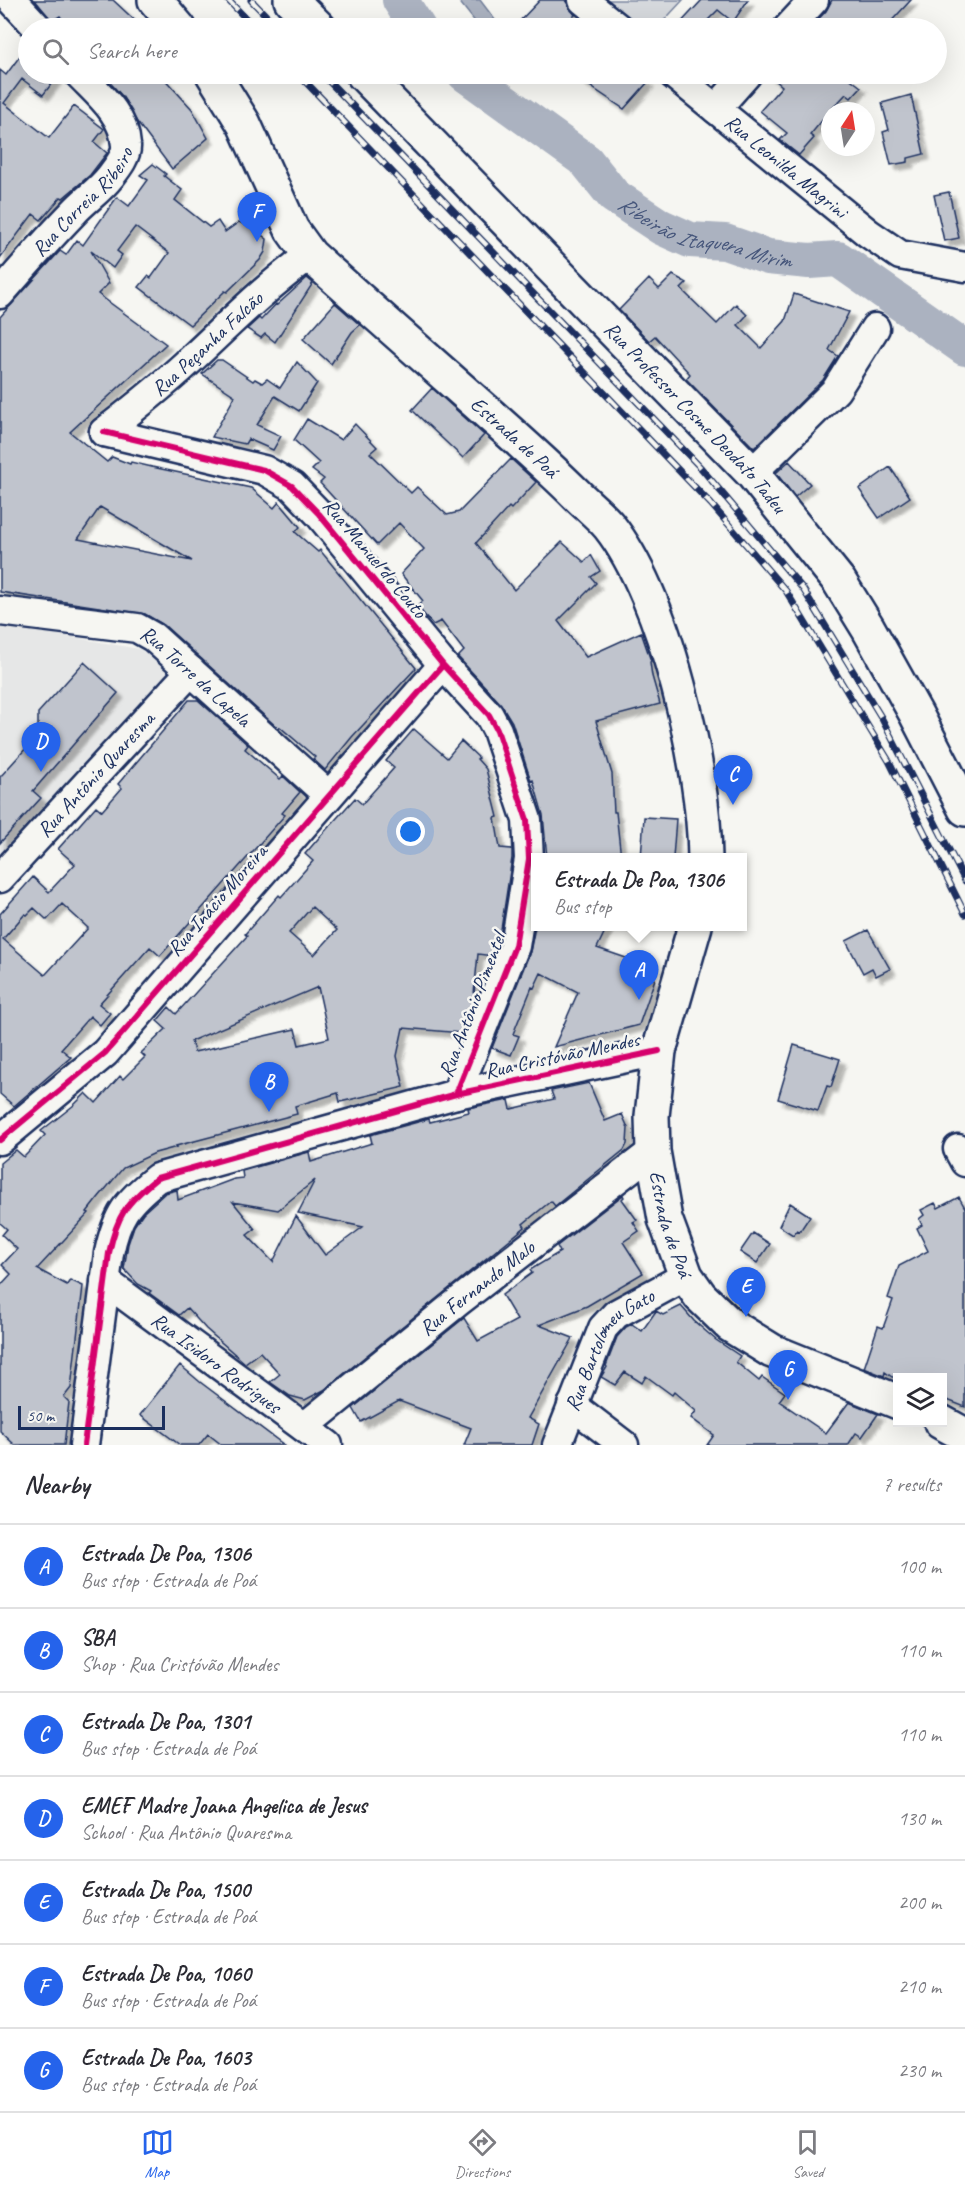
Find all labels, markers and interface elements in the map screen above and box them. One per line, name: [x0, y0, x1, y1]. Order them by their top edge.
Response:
search box: [18, 18, 947, 84]
icon: search: [39, 35, 72, 68]
text: Search here: [87, 37, 177, 65]
north arrow: [821, 102, 875, 156]
street label: Rua Leonilda Magrini: [720, 109, 855, 226]
street label: Rua Correia Ribeiro: [26, 144, 139, 262]
water label: Ribeirão Itaquera Mirim: [613, 190, 795, 274]
pin: F: [238, 192, 276, 242]
street label: Rua Peçanha Falcão: [146, 285, 270, 401]
street label: Rua Professor Cosme Deodato Tadeu: [599, 316, 793, 519]
street label: Estrada de Poá: [465, 391, 566, 485]
street label: Rua Manuel do Couto: [317, 493, 434, 624]
street label: Rua Torre da Lapela: [136, 620, 258, 733]
street label: Rua Antônio Quaresma: [31, 704, 162, 843]
pin: D: [22, 722, 60, 772]
pin: C: [714, 756, 752, 805]
your location: [396, 817, 425, 846]
street label: Rua Inácio Moreira: [161, 837, 274, 961]
popup: [531, 853, 747, 931]
text: Estrada De Poa, 1306: [554, 866, 724, 894]
text: Bus stop: [554, 894, 612, 919]
street label: Rua Antônio Pimentel: [433, 926, 513, 1081]
pin: A: [620, 950, 658, 1000]
street label: Rua Cristóvão Mendes: [482, 1026, 643, 1084]
pin: B: [250, 1062, 288, 1112]
street label: Estrada de Poá: [644, 1169, 699, 1283]
street label: Rua Fernando Malo: [414, 1233, 541, 1341]
pin: E: [726, 1268, 766, 1317]
street label: Rua Bartolomeu Gato: [559, 1282, 660, 1415]
street label: Rua Isidoro Rodrigues: [146, 1307, 288, 1420]
pin: G: [768, 1350, 808, 1400]
map controls: [893, 1373, 947, 1427]
button: layers: [893, 1373, 947, 1427]
scale bar: [18, 1403, 165, 1430]
text: 50 m: [27, 1406, 54, 1426]
text: Nearby: [24, 1468, 89, 1501]
text: 7 results: [882, 1472, 941, 1497]
text: Estrada De Poa, 1306: [81, 1540, 251, 1568]
text: A: [38, 1554, 49, 1579]
text: 100 m: [898, 1554, 941, 1579]
text: Bus stop · Estrada de Poá: [81, 1568, 256, 1593]
text: SBA: [81, 1624, 115, 1652]
text: B: [38, 1638, 49, 1663]
text: 110 m: [898, 1638, 941, 1663]
text: Shop · Rua Cristóvão Mendes: [81, 1652, 278, 1677]
text: Estrada De Poa, 1301: [81, 1708, 250, 1736]
text: C: [39, 1722, 48, 1747]
text: 110 m: [898, 1722, 941, 1747]
text: Bus stop · Estrada de Poá: [81, 1736, 256, 1761]
text: EMEF Madre Joana Angelica de Jesus: [81, 1792, 367, 1820]
text: D: [38, 1806, 49, 1831]
text: 130 m: [898, 1806, 941, 1831]
text: School · Rua Antônio Quaresma: [81, 1820, 291, 1845]
text: Estrada De Poa, 1500: [81, 1876, 250, 1904]
text: E: [38, 1890, 49, 1915]
text: 200 m: [898, 1890, 941, 1915]
text: Bus stop · Estrada de Poá: [81, 1904, 256, 1929]
text: Estrada De Poa, 1060: [81, 1960, 251, 1988]
text: F: [39, 1974, 48, 1999]
text: 210 m: [898, 1974, 941, 1999]
text: Bus stop · Estrada de Poá: [81, 1988, 256, 2013]
text: Estrada De Poa, 1603: [81, 2044, 251, 2072]
text: G: [39, 2058, 48, 2083]
text: 230 m: [898, 2058, 941, 2083]
text: Bus stop · Estrada de Poá: [81, 2072, 256, 2097]
tab: Map: [141, 2126, 174, 2182]
tab: Directions: [455, 2126, 510, 2182]
tab: Saved: [791, 2126, 824, 2182]

